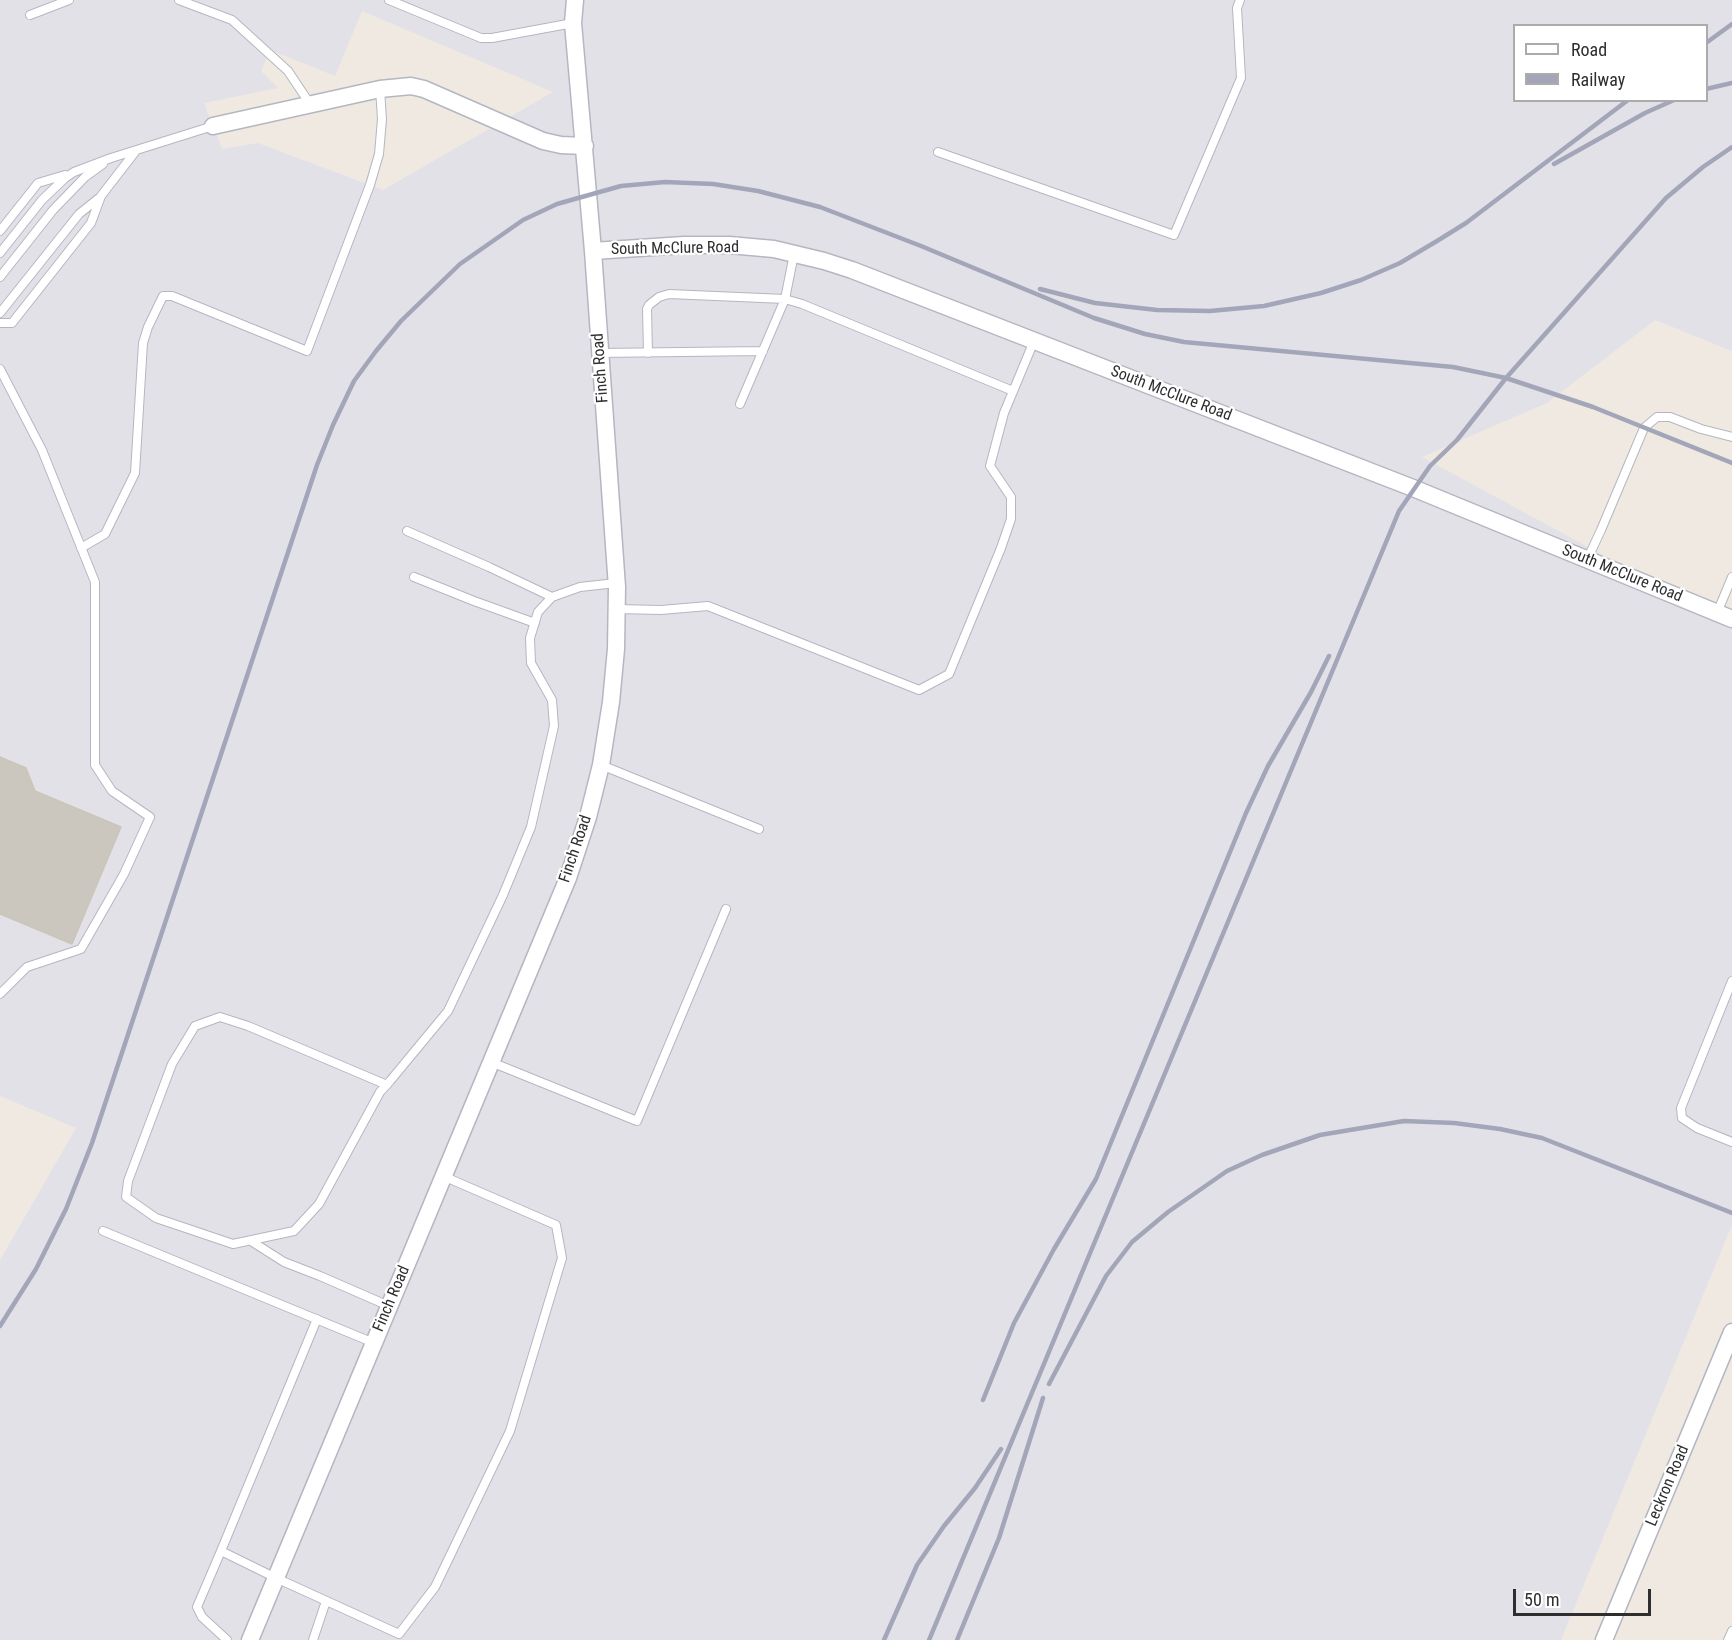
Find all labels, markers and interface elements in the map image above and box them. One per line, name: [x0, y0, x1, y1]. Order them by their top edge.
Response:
legend: [1513, 24, 1708, 102]
text: Road: [1571, 39, 1607, 60]
text: Railway: [1571, 69, 1625, 90]
street label: South McClure Road: [611, 238, 739, 260]
street label: Finch Road: [589, 332, 613, 404]
street label: South McClure Road: [1108, 362, 1234, 426]
street label: South McClure Road: [1559, 541, 1685, 607]
street label: Finch Road: [556, 813, 596, 885]
street label: Finch Road: [369, 1263, 415, 1335]
street label: Leckron Road: [1642, 1443, 1694, 1529]
scale bar: [1516, 1577, 1654, 1615]
text: 50 m: [1524, 1589, 1559, 1610]

